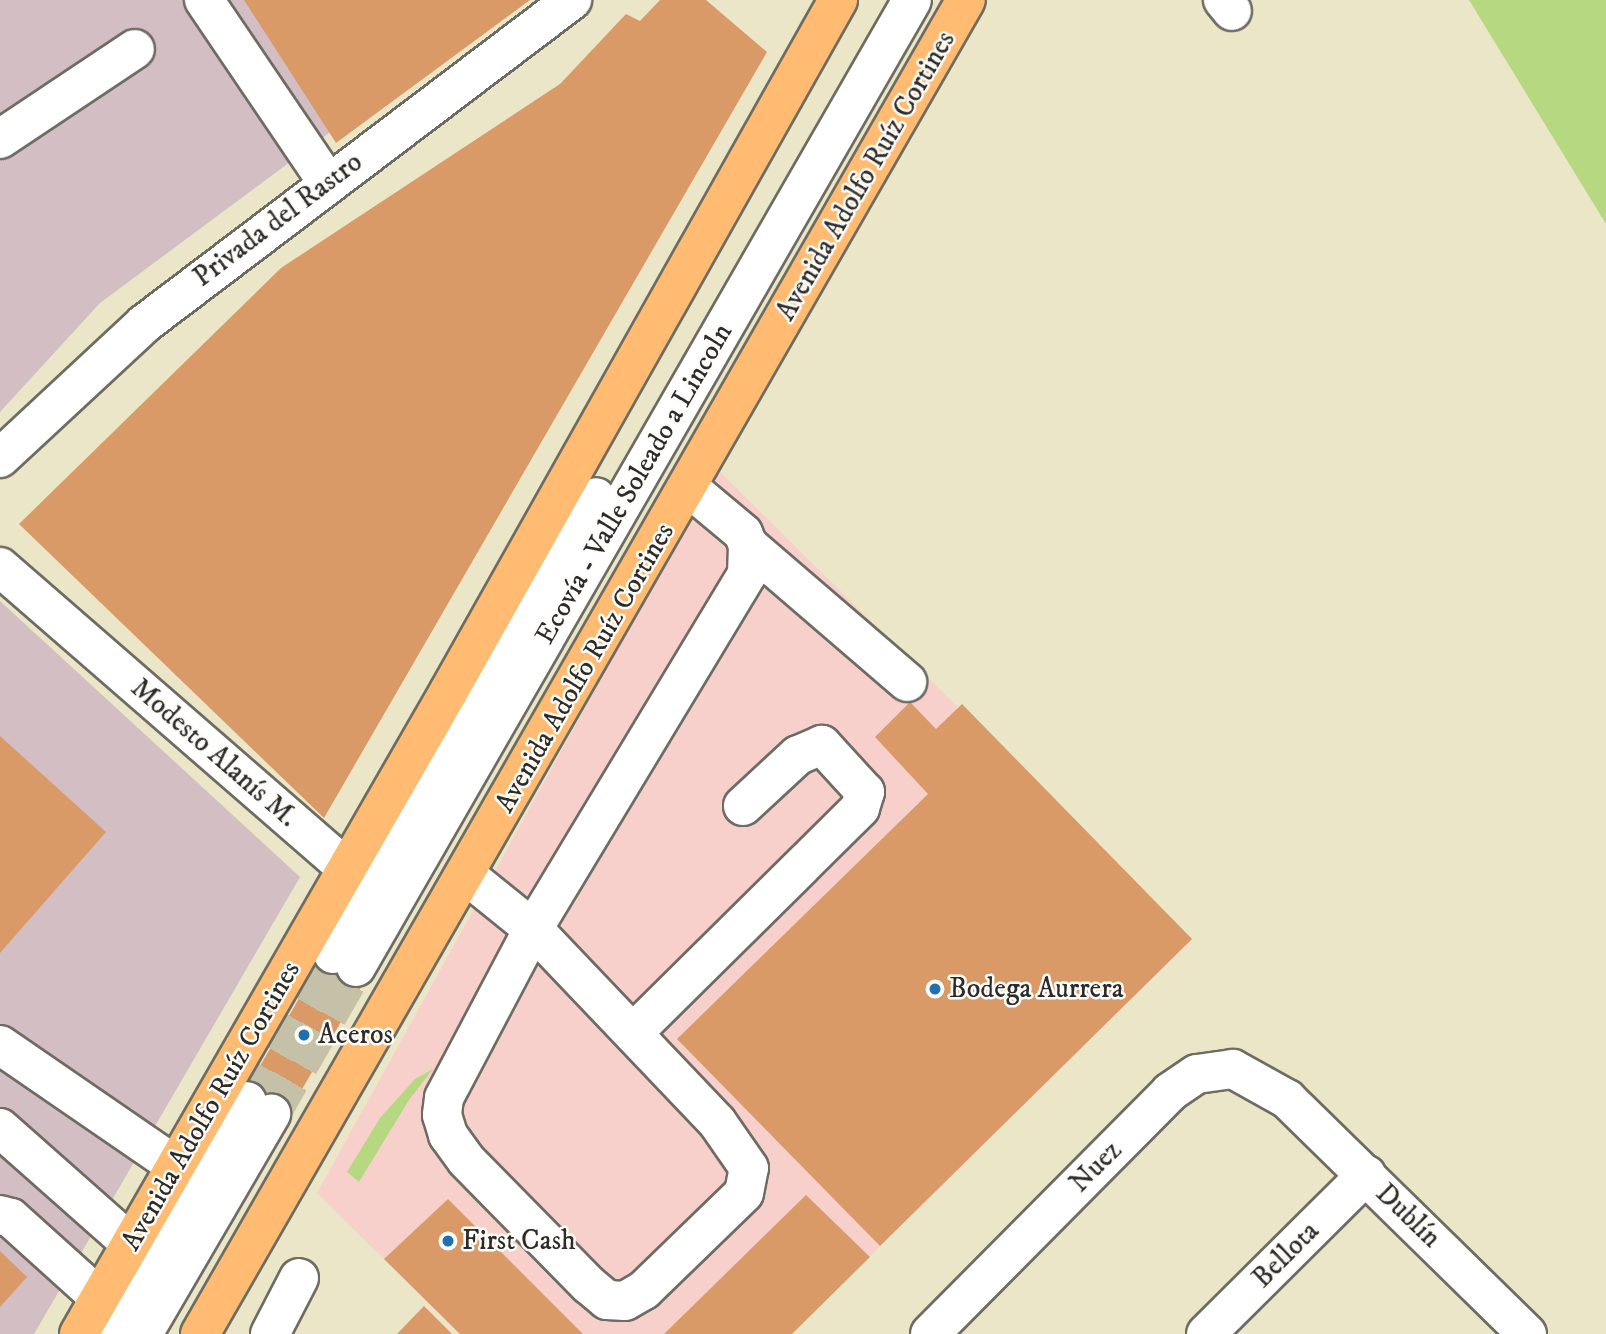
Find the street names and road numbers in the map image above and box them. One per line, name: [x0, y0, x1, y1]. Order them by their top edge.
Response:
street label: Avenida Adolfo Ruíz Cortines: [769, 25, 963, 327]
street label: Privada del Rastro: [187, 146, 369, 294]
street label: Ecovía - Valle Soleado a Lincoln: [528, 318, 740, 650]
street label: Avenida Adolfo Ruíz Cortines: [488, 517, 682, 819]
street label: Modesto Alanís M.: [124, 671, 304, 835]
street label: Avenida Adolfo Ruíz Cortines: [114, 955, 308, 1257]
street label: Nuez: [1063, 1134, 1129, 1200]
street label: Dublín: [1368, 1177, 1448, 1255]
street label: Bellota: [1246, 1215, 1326, 1295]

